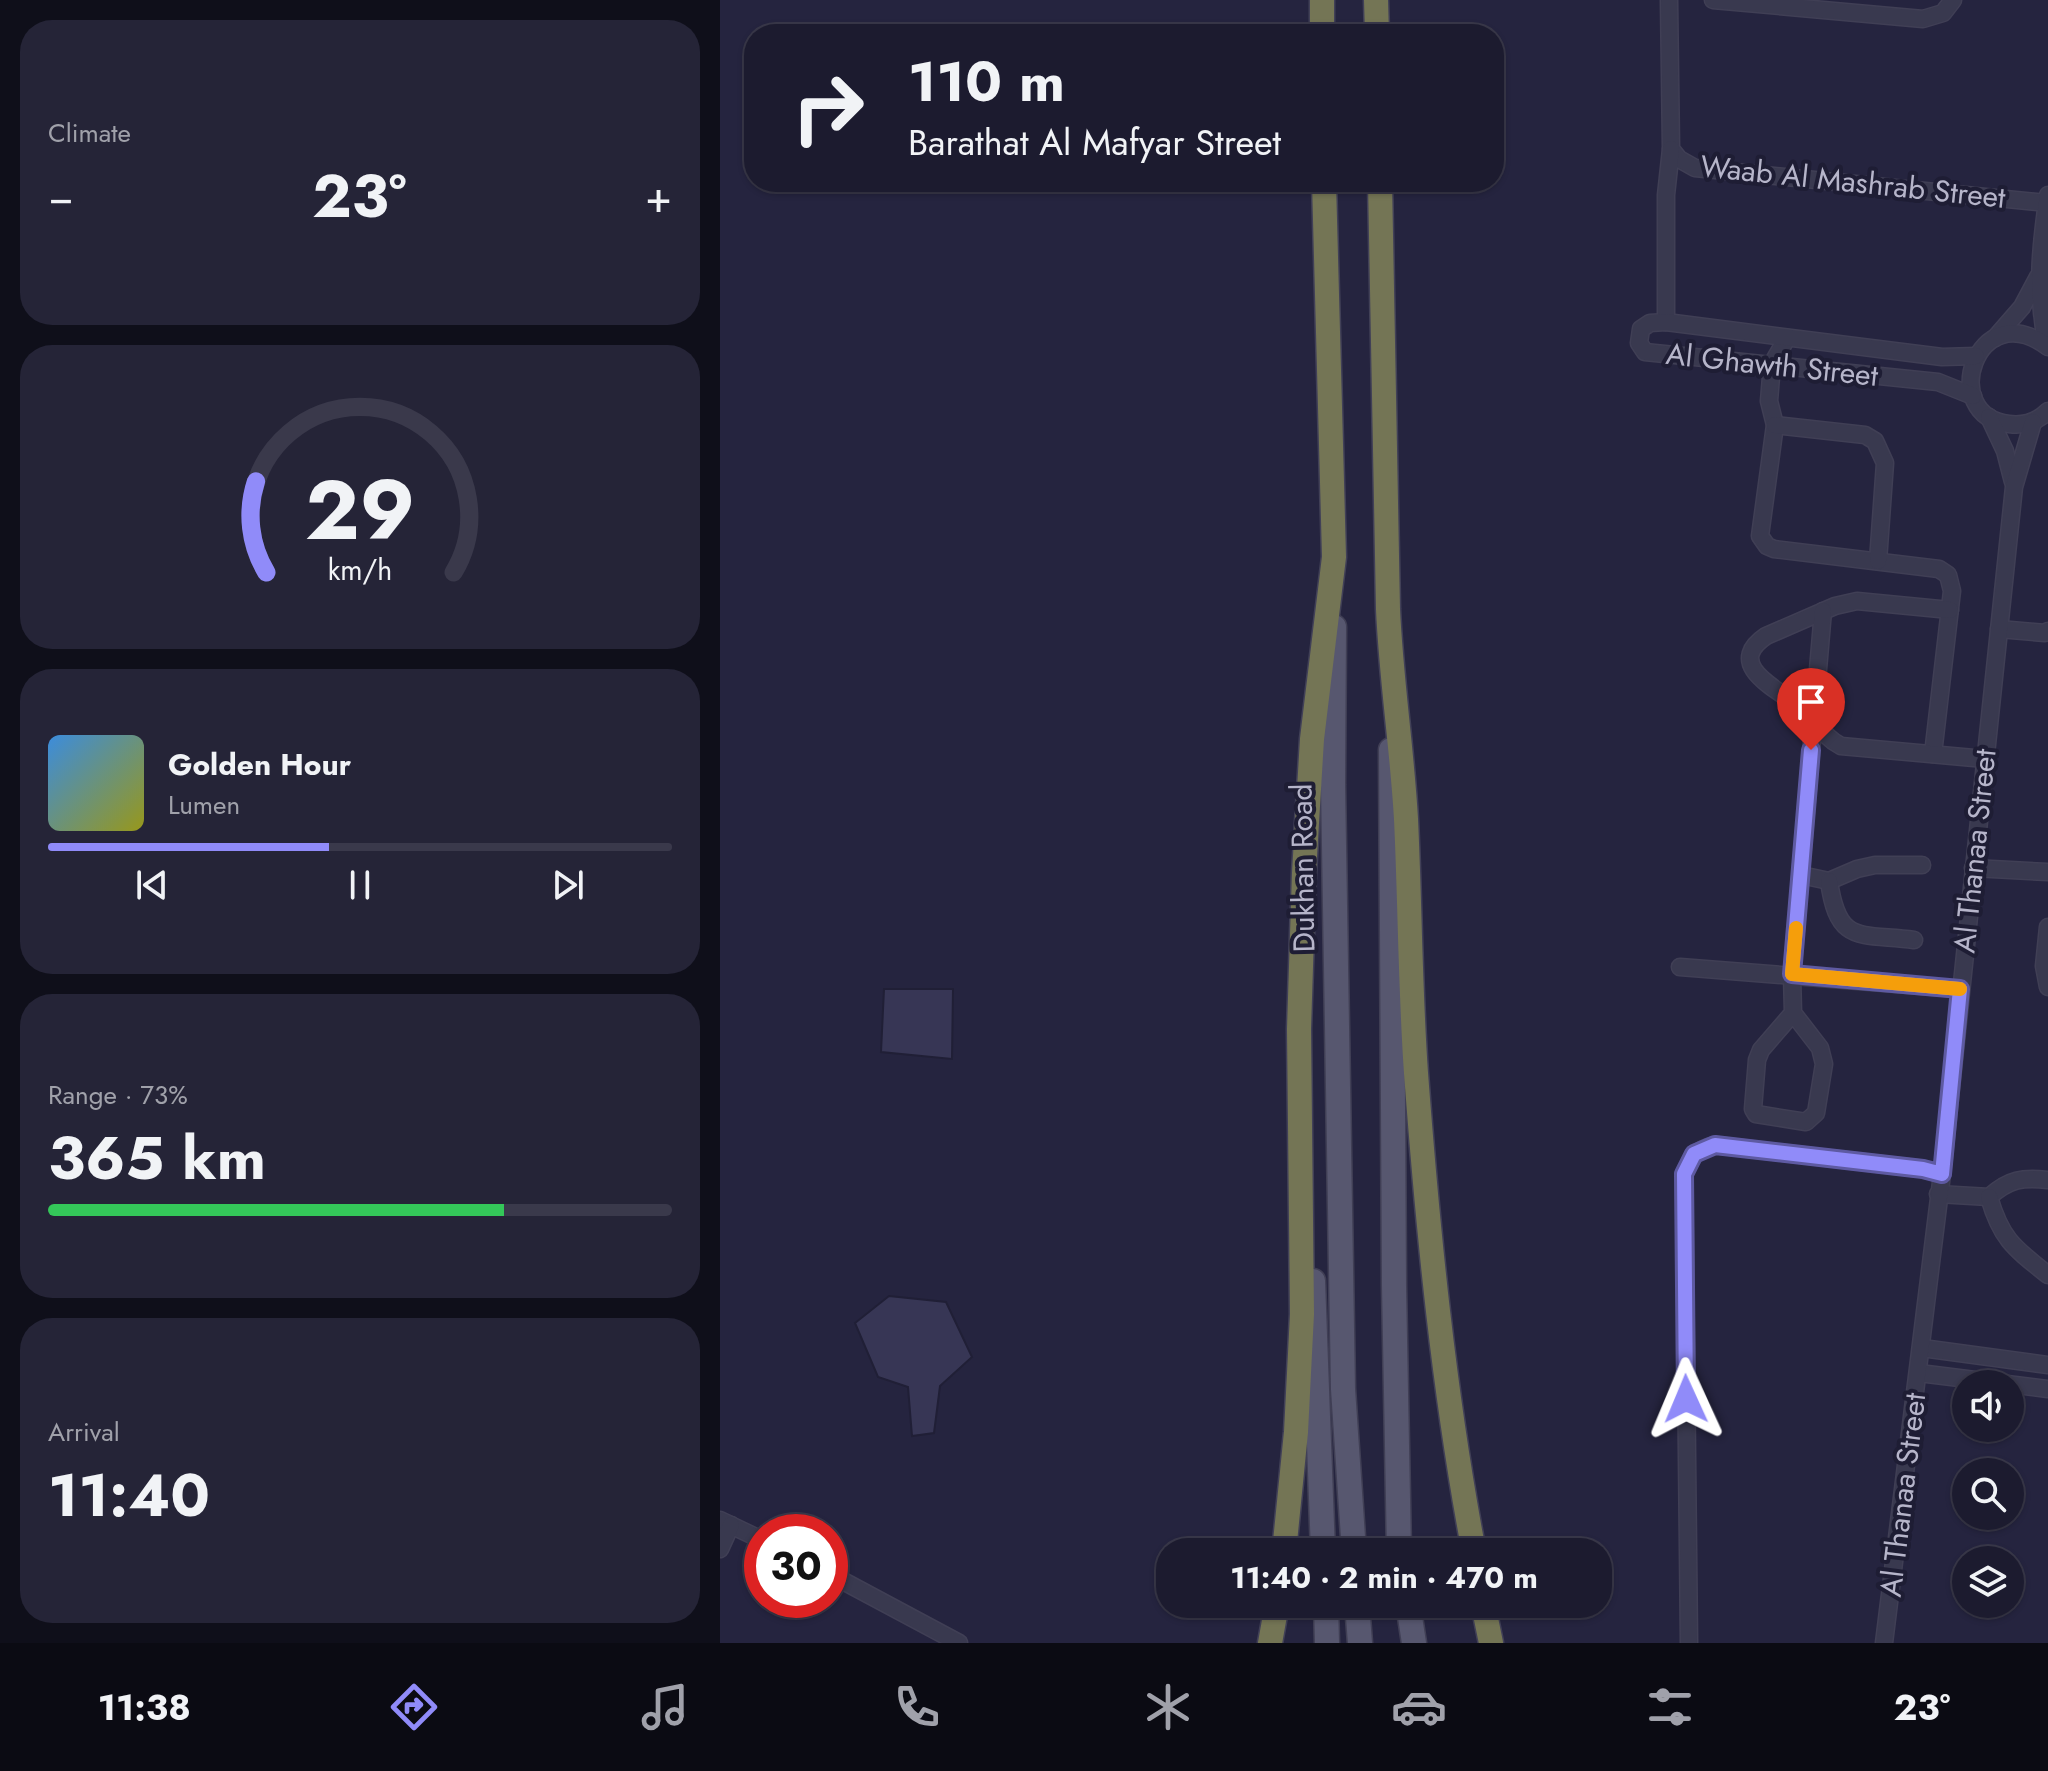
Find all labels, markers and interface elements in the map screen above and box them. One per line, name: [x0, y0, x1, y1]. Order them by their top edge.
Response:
text: 110 m: [908, 41, 1065, 122]
icon: right: [776, 56, 880, 160]
text: Climate: [48, 114, 131, 152]
text: Barathat Al Mafyar Street: [908, 116, 1281, 168]
street label: Waab Al Mashrab Street: [1698, 144, 2008, 219]
text: 23°: [312, 153, 407, 240]
text: −: [48, 165, 74, 229]
text: +: [645, 165, 672, 229]
street label: Al Ghawth Street: [1664, 332, 1881, 397]
text: 29: [305, 449, 415, 569]
text: km/h: [328, 549, 392, 591]
pin: [1777, 668, 1845, 750]
icon: arrive: [1789, 680, 1833, 724]
text: Golden Hour: [168, 743, 351, 786]
street label: Al Thanaa Street: [1942, 746, 2007, 955]
street label: Dukhan Road: [1280, 783, 1325, 953]
text: Lumen: [168, 786, 240, 824]
icon: previous: [130, 863, 174, 907]
icon: pause: [338, 863, 382, 907]
icon: next: [546, 863, 590, 907]
text: Range · 73%: [48, 1076, 188, 1114]
text: 365 km: [48, 1115, 266, 1202]
position arrow: [1644, 1357, 1728, 1441]
map controls: [1952, 1370, 2024, 1618]
button: sound: [1952, 1370, 2024, 1442]
street label: Al Thanaa Street: [1869, 1390, 1936, 1599]
text: Arrival: [48, 1413, 120, 1451]
text: 11:40: [48, 1452, 210, 1539]
button: search: [1952, 1458, 2024, 1530]
speed limit sign: 30: [744, 1514, 848, 1618]
button: layers: [1952, 1546, 2024, 1618]
text: 11:40 · 2 min · 470 m: [1230, 1556, 1538, 1599]
icon: directions: [386, 1679, 442, 1735]
icon: music: [637, 1679, 693, 1735]
icon: phone: [889, 1679, 945, 1735]
icon: climate: [1140, 1679, 1196, 1735]
icon: car: [1391, 1679, 1447, 1735]
icon: filters: [1642, 1679, 1698, 1735]
text: 11:38: [98, 1681, 191, 1733]
text: 23°: [1894, 1681, 1950, 1733]

